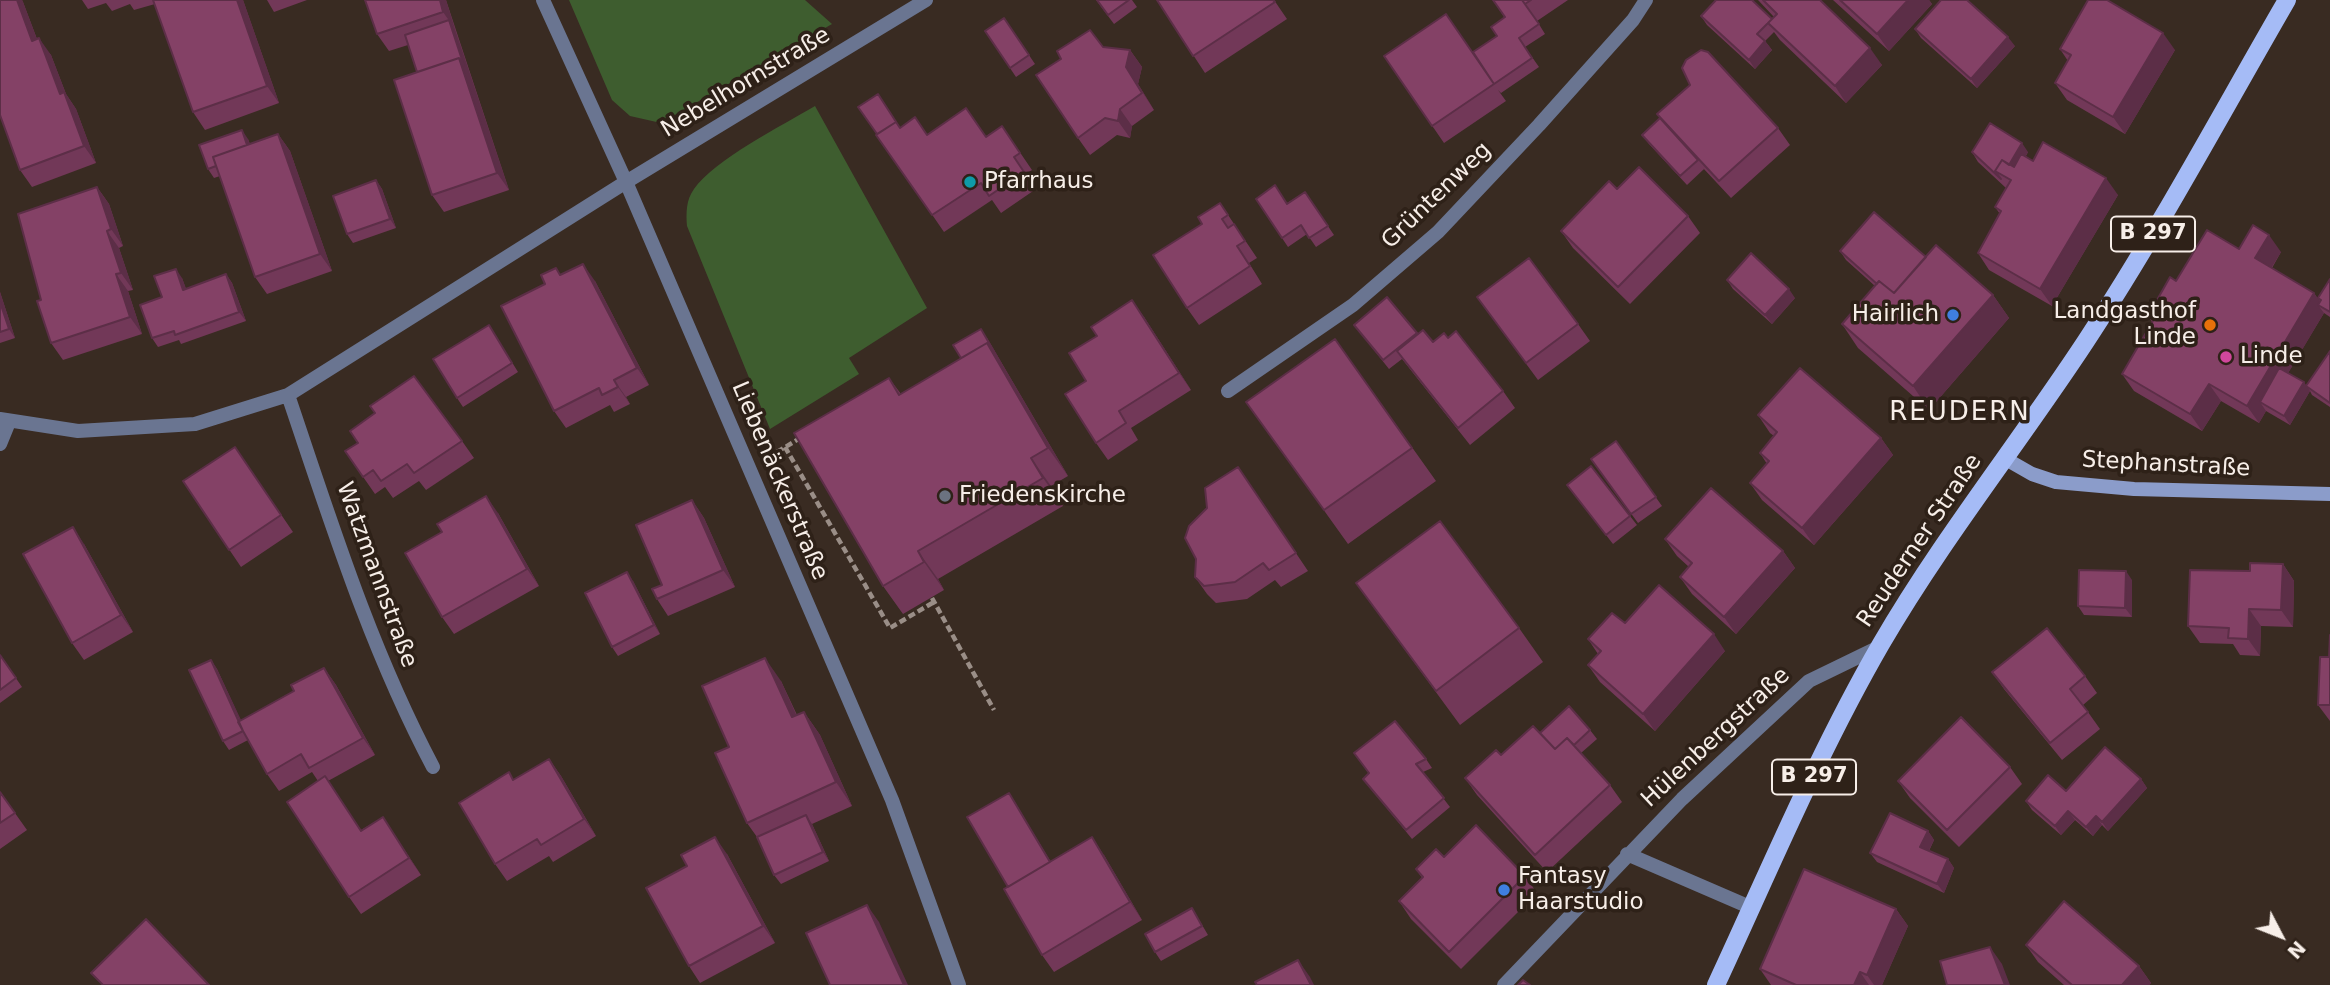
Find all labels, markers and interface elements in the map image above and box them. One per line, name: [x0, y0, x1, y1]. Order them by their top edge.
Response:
street label: Nebelhornstraße: [657, 22, 835, 144]
street label: Grüntenweg: [1376, 137, 1498, 255]
place label: Pfarrhaus: [984, 168, 1093, 196]
marker: Pfarrhaus: [962, 174, 978, 190]
road number: B 297: [2111, 216, 2195, 252]
place label: Landgasthof Linde: [2053, 298, 2196, 352]
place label: Hairlich: [1852, 301, 1939, 329]
marker: Hairlich: [1945, 307, 1961, 323]
marker: Landgasthof Linde: [2202, 317, 2218, 333]
place label: Linde: [2240, 343, 2303, 371]
marker: Linde: [2218, 349, 2234, 365]
street label: Liebenäckerstraße: [725, 378, 833, 584]
district label: REUDERN: [1890, 397, 2030, 429]
street label: Stephanstraße: [2081, 447, 2251, 483]
street label: Reuderner Straße: [1852, 449, 1988, 633]
street label: Watzmannstraße: [330, 479, 422, 671]
place label: Friedenskirche: [959, 482, 1126, 510]
marker: Friedenskirche: [937, 488, 953, 504]
street label: Hülenbergstraße: [1636, 662, 1796, 814]
road number: B 297: [1772, 760, 1856, 794]
place label: Fantasy Haarstudio: [1518, 863, 1644, 917]
marker: Fantasy Haarstudio: [1496, 882, 1512, 898]
north arrow: [2246, 901, 2316, 971]
text: N: [2283, 937, 2310, 963]

